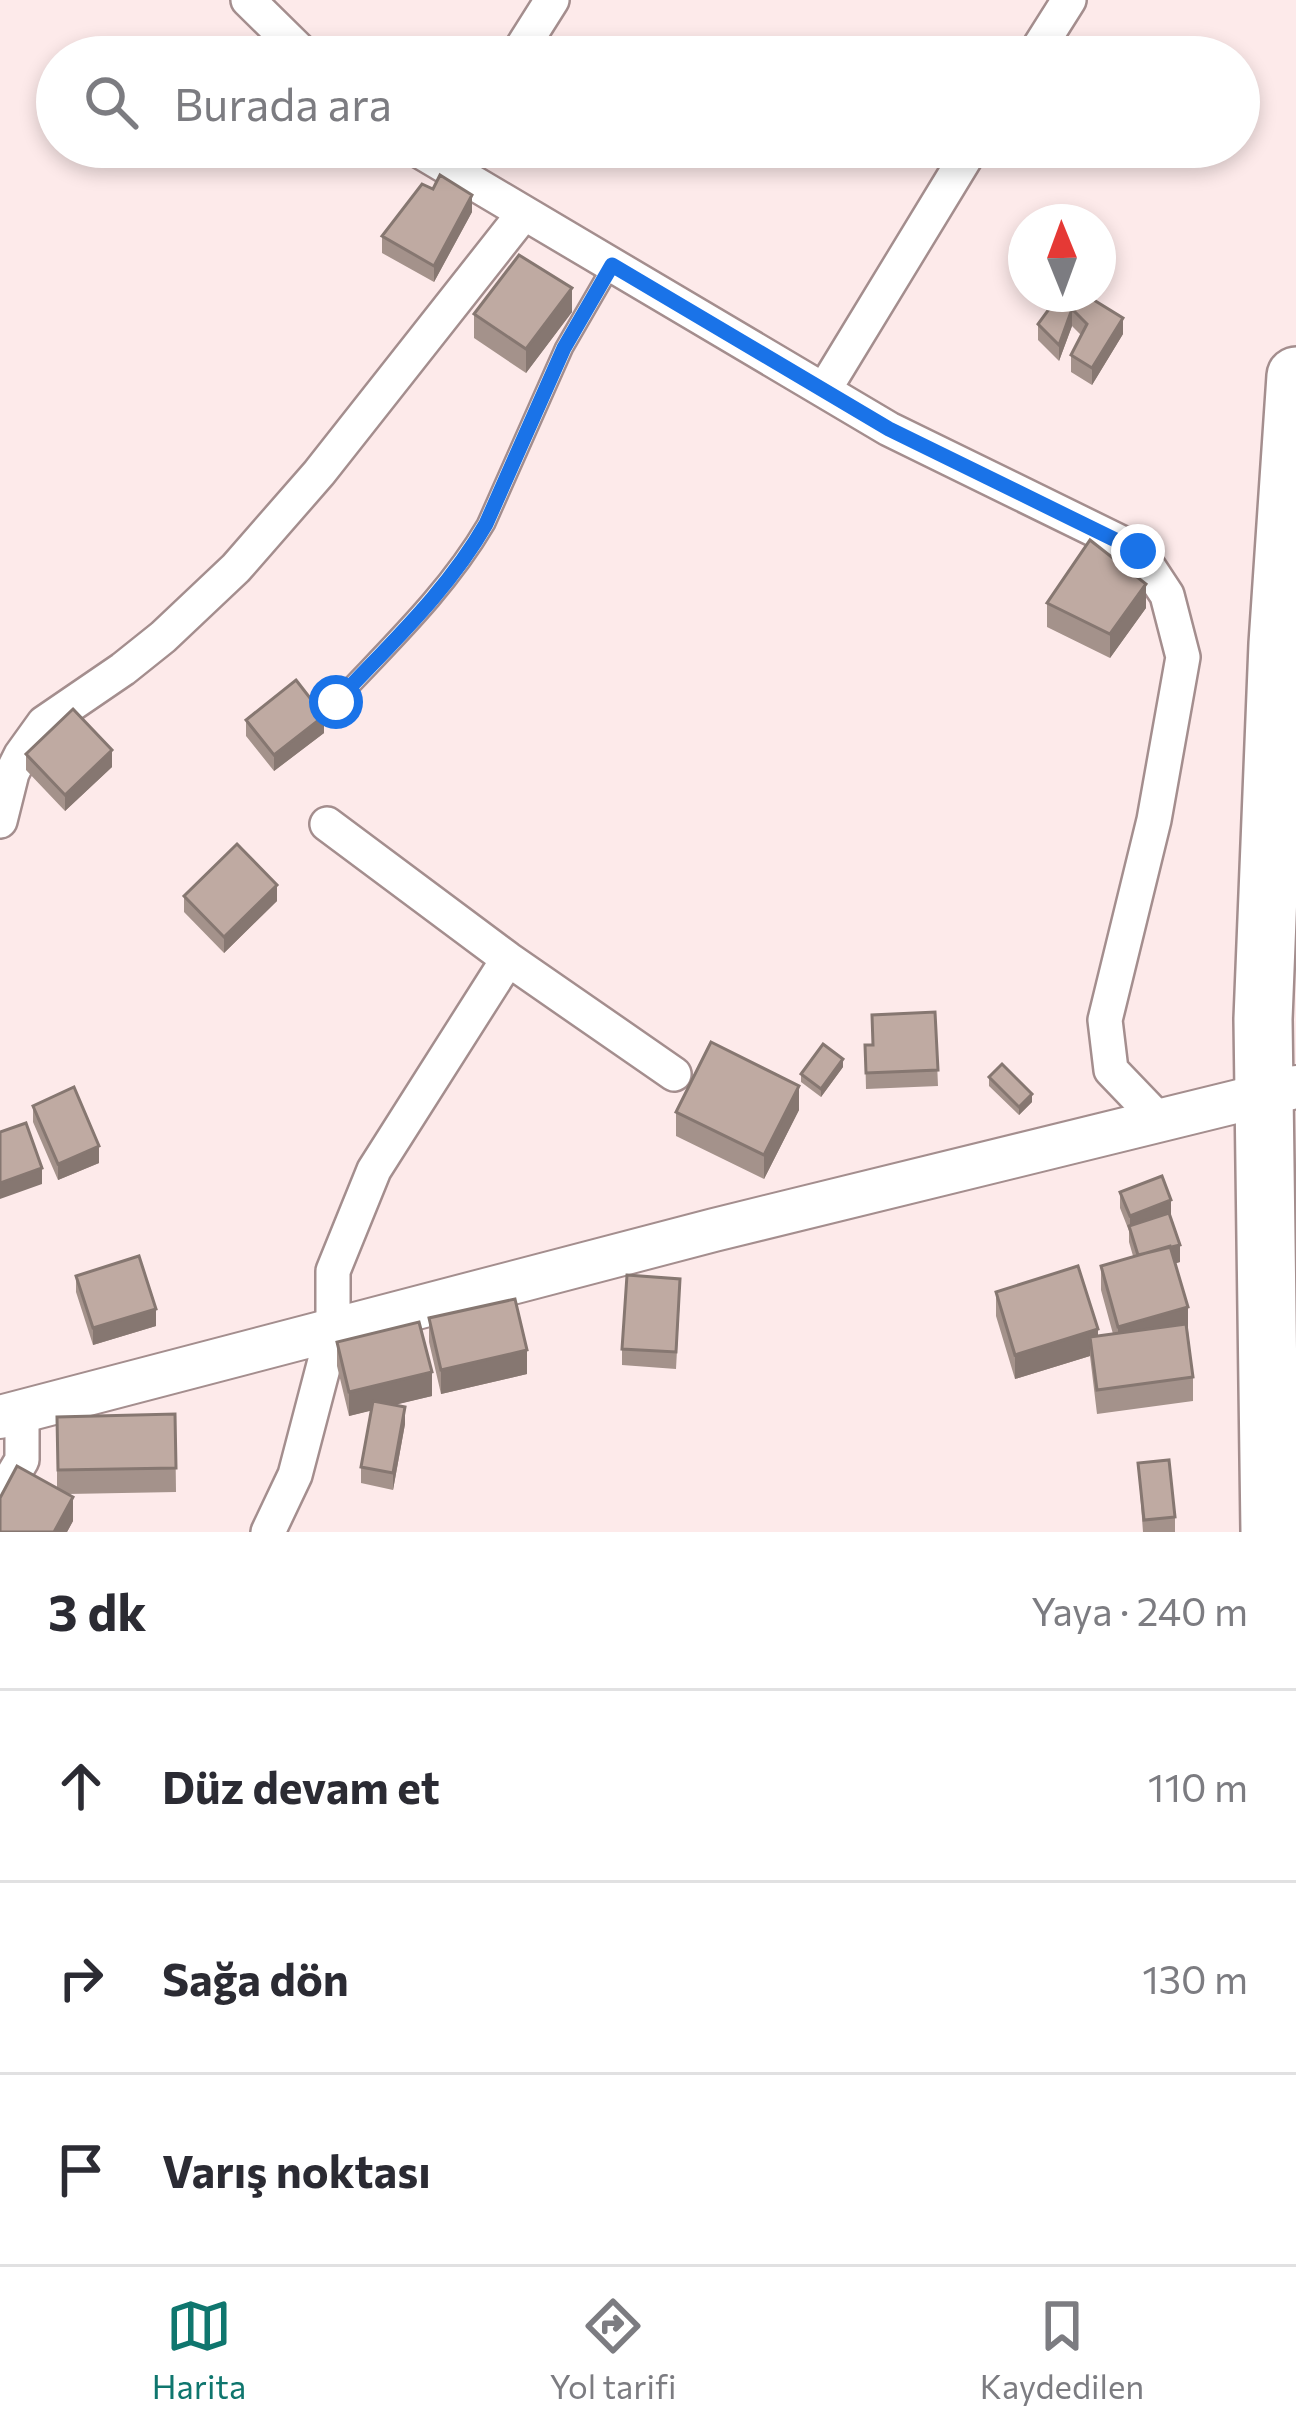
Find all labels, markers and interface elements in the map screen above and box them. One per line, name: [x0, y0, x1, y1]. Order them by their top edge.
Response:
search box: [36, 36, 1260, 168]
icon: search: [78, 69, 144, 135]
text: Burada ara: [174, 75, 392, 130]
north arrow: [1008, 204, 1116, 312]
route end: [1111, 524, 1165, 578]
route start: [309, 675, 363, 729]
text: 3 dk: [48, 1579, 147, 1642]
text: Yaya · 240 m: [1031, 1586, 1248, 1634]
icon: ahead: [48, 1753, 114, 1819]
text: Düz devam et: [162, 1758, 440, 1813]
text: 110 m: [1148, 1762, 1248, 1810]
icon: right: [48, 1945, 114, 2011]
text: Sağa dön: [162, 1950, 349, 2005]
text: 130 m: [1142, 1954, 1248, 2002]
icon: arrive: [48, 2137, 114, 2203]
text: Varış noktası: [162, 2142, 431, 2197]
tab: Harita: [152, 2293, 246, 2406]
tab: Yol tarifi: [550, 2293, 676, 2406]
tab: Kaydedilen: [980, 2293, 1144, 2406]

